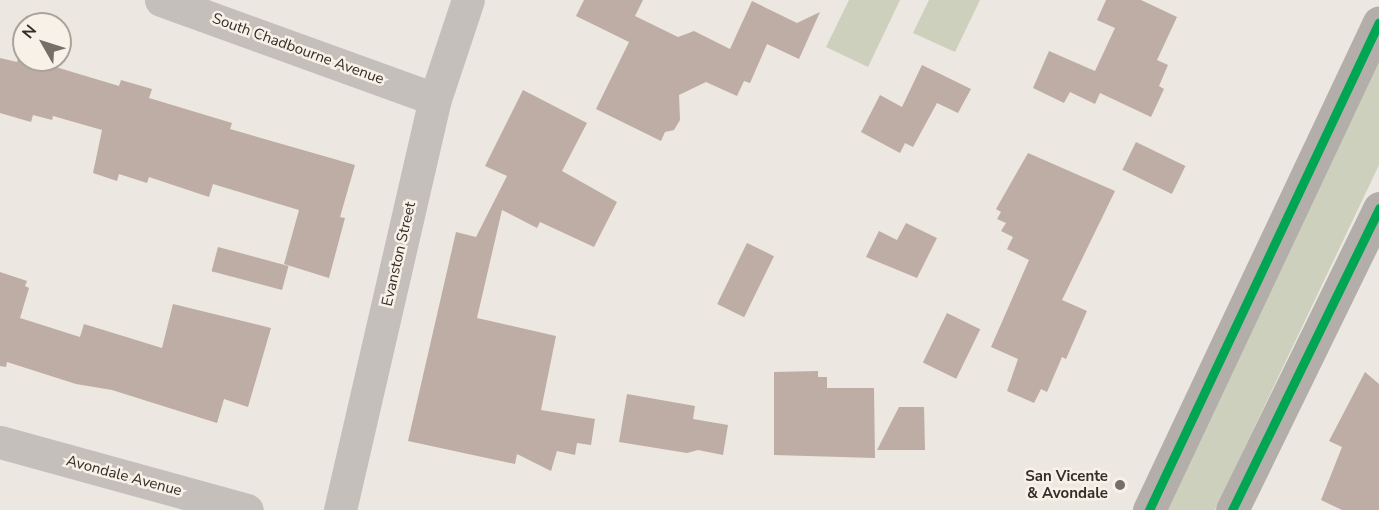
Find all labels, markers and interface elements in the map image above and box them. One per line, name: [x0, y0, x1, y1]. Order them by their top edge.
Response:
street label: South Chadbourne Avenue: [210, 10, 386, 88]
north arrow: [12, 12, 72, 72]
text: N: [17, 20, 42, 44]
street label: Evanston Street: [378, 200, 420, 308]
street label: Avondale Avenue: [64, 452, 184, 500]
place label: San Vicente & Avondale: [1025, 467, 1108, 502]
marker: San Vicente & Avondale: [1113, 478, 1127, 492]

